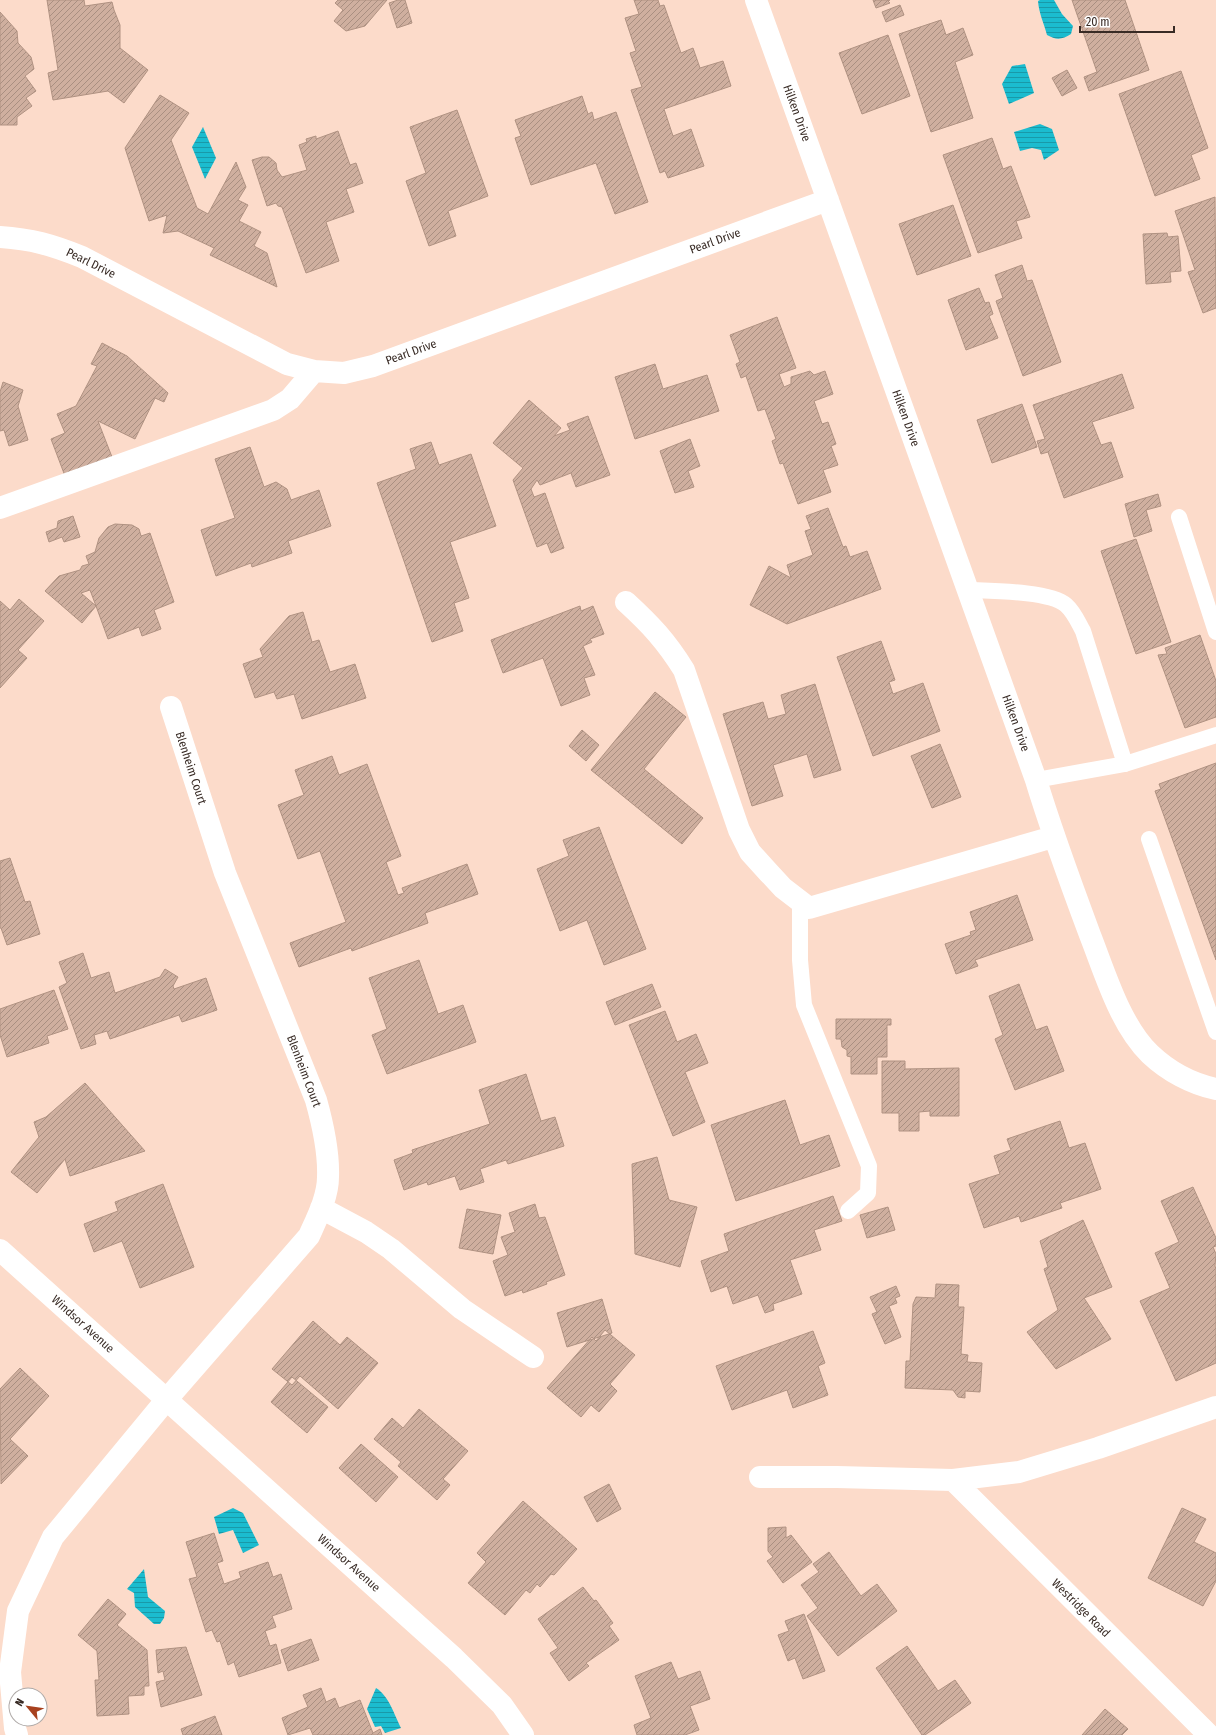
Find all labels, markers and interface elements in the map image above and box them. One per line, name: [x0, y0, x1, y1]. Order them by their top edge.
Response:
scale bar: [1080, 8, 1174, 34]
text: 20 m: [1086, 15, 1110, 29]
street label: Hilken Drive: [780, 83, 814, 143]
street label: Pearl Drive: [688, 225, 742, 257]
street label: Pearl Drive: [64, 245, 118, 281]
street label: Pearl Drive: [384, 336, 438, 368]
street label: Hilken Drive: [889, 388, 923, 448]
street label: Hilken Drive: [999, 693, 1033, 753]
street label: Blenheim Court: [173, 730, 209, 806]
street label: Blenheim Court: [284, 1033, 324, 1109]
street label: Windsor Avenue: [49, 1292, 117, 1356]
street label: Windsor Avenue: [315, 1531, 383, 1595]
street label: Westridge Road: [1049, 1576, 1113, 1640]
north arrow: [8, 1687, 48, 1727]
text: N: [12, 1696, 27, 1708]

